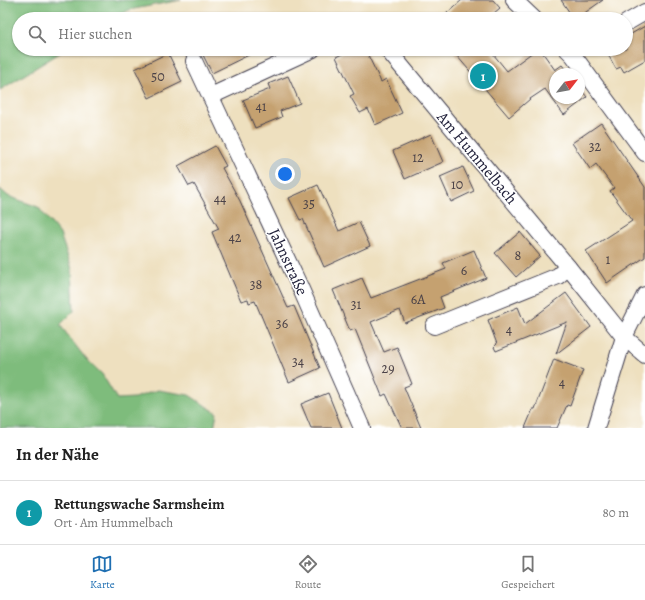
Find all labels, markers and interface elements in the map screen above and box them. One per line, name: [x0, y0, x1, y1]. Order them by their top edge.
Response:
search box: [12, 12, 633, 56]
icon: search: [26, 23, 48, 45]
text: Hier suchen: [58, 24, 132, 44]
pin: 1: [470, 61, 496, 91]
house number: 50: [151, 67, 165, 86]
north arrow: [549, 68, 585, 104]
house number: 41: [255, 97, 267, 116]
street label: Am Hummelbach: [431, 106, 523, 209]
house number: 32: [589, 137, 602, 156]
house number: 12: [412, 148, 424, 167]
your location: [275, 164, 295, 184]
house number: 10: [451, 175, 463, 194]
house number: 44: [214, 189, 226, 208]
house number: 35: [303, 194, 315, 213]
street label: Jahnstraße: [263, 225, 313, 299]
house number: 42: [229, 228, 242, 247]
house number: 8: [515, 246, 522, 265]
house number: 1: [606, 250, 611, 269]
house number: 6: [461, 261, 467, 280]
house number: 38: [250, 275, 263, 294]
house number: 6A: [411, 290, 426, 309]
house number: 31: [351, 295, 362, 314]
house number: 36: [276, 314, 288, 333]
house number: 4: [506, 320, 512, 339]
house number: 34: [292, 352, 304, 371]
house number: 29: [381, 359, 395, 378]
house number: 4: [559, 373, 565, 392]
text: In der Nähe: [16, 443, 99, 466]
text: Rettungswache Sarmsheim: [54, 494, 225, 514]
text: 1: [27, 504, 31, 521]
text: 80 m: [602, 504, 629, 521]
text: Ort · Am Hummelbach: [54, 514, 173, 531]
tab: Karte: [90, 553, 115, 592]
tab: Route: [295, 553, 321, 592]
tab: Gespeichert: [501, 553, 555, 592]

